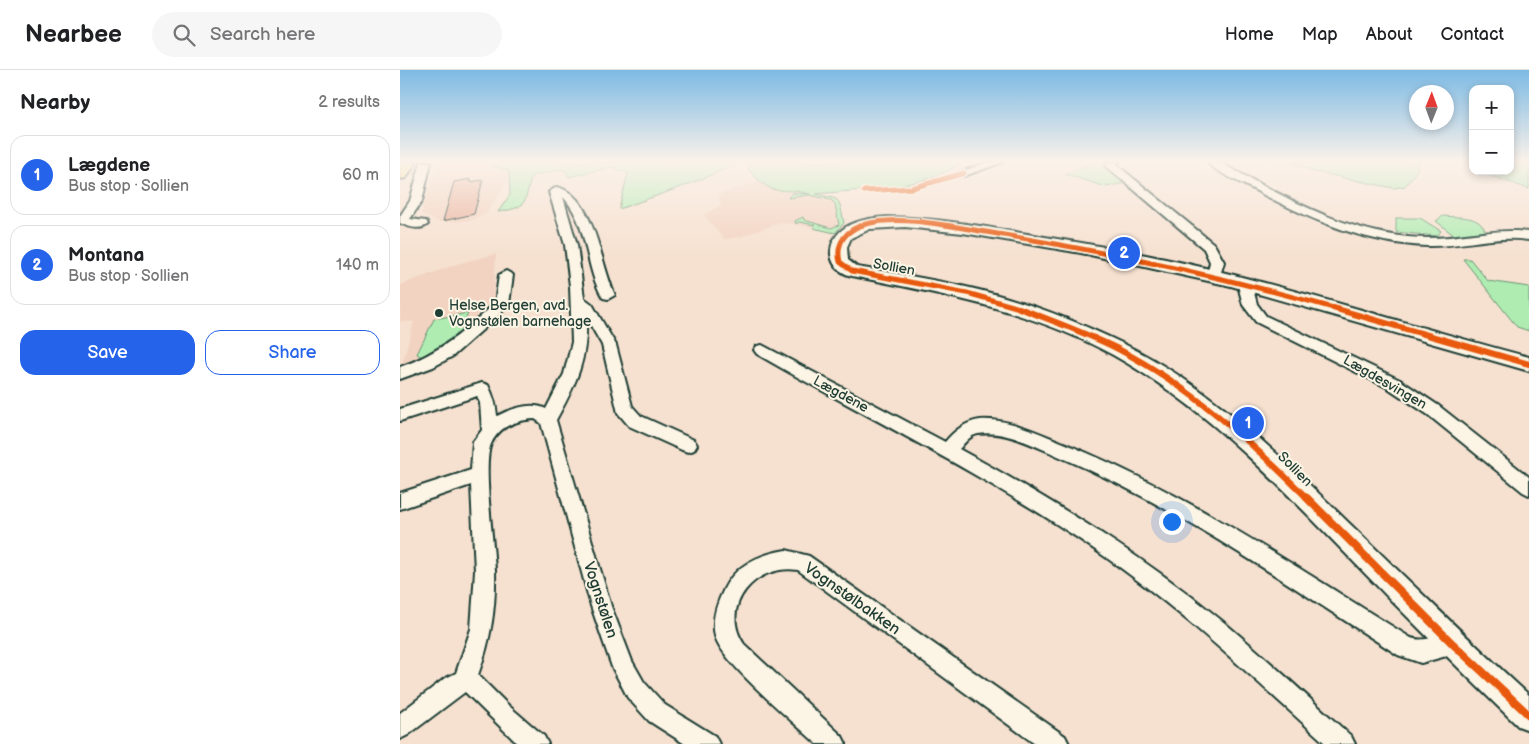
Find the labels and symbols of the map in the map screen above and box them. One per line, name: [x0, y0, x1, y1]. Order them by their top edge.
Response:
north arrow: [1409, 85, 1454, 130]
pin: 2: [1108, 234, 1140, 272]
street label: Sollien: [872, 255, 916, 279]
place label: Helse Bergen, avd. Vognstølen barnehage: [449, 297, 591, 330]
marker: Helse Bergen, avd. Vognstølen barnehage: [433, 307, 445, 319]
street label: Lægdesvingen: [1340, 351, 1430, 413]
street label: Lægdene: [810, 372, 872, 416]
pin: 1: [1232, 404, 1264, 442]
street label: Sollien: [1274, 448, 1316, 490]
your location: [1159, 509, 1185, 535]
street label: Vognstølen: [579, 559, 621, 641]
street label: Vognstølbakken: [800, 559, 904, 639]

